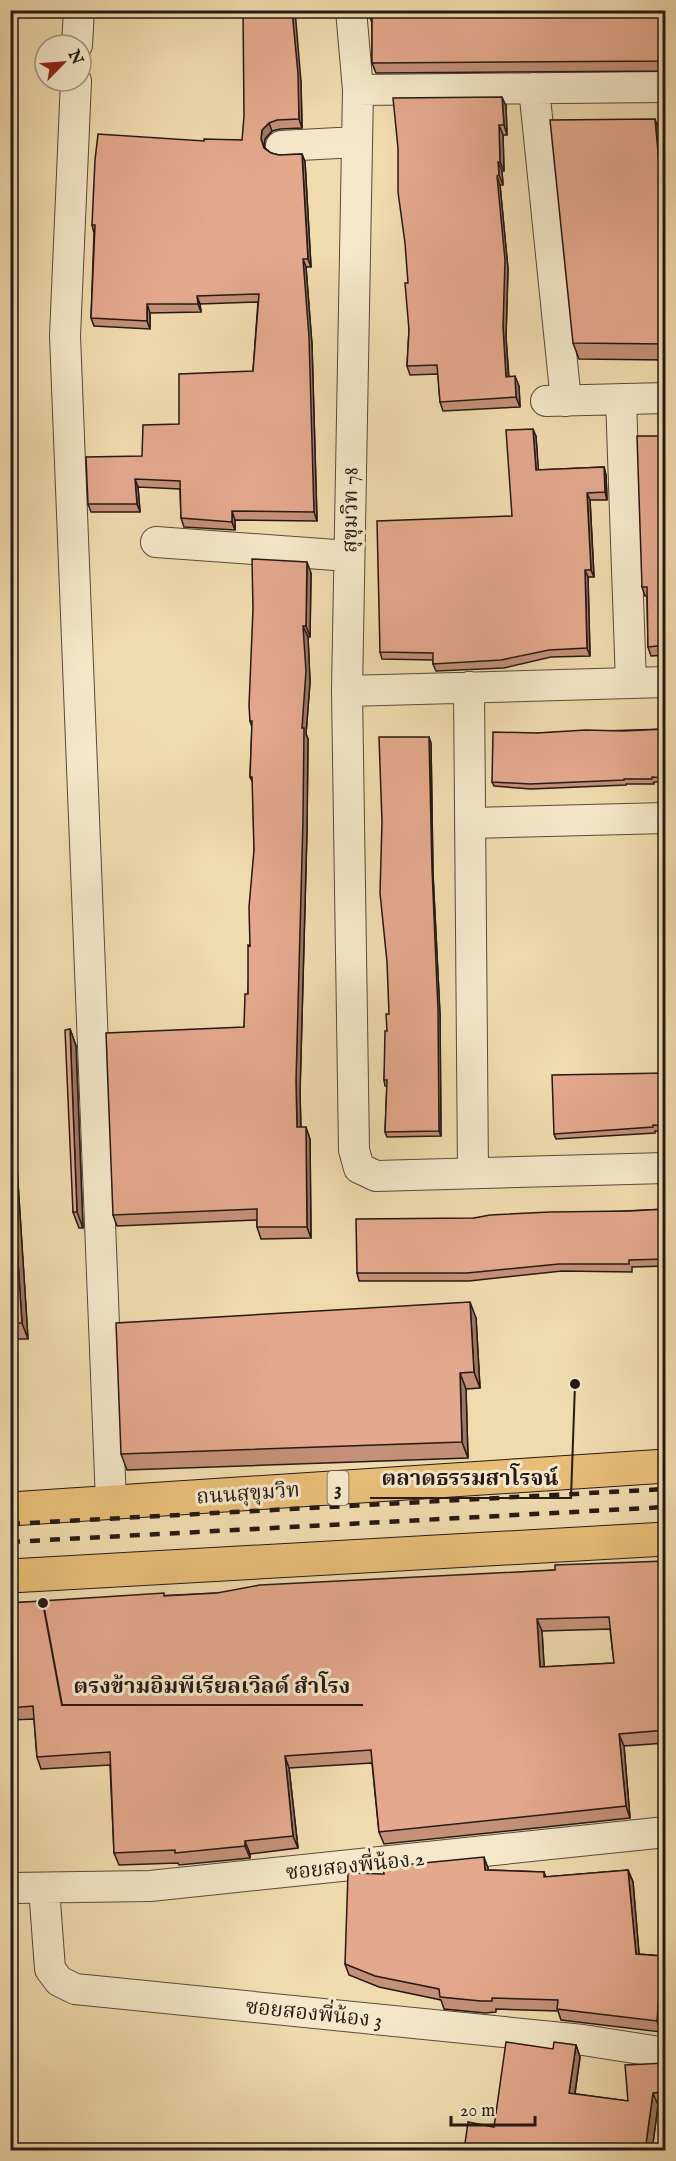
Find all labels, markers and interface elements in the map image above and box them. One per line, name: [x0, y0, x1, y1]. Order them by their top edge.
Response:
north arrow: [33, 33, 93, 93]
text: N: [62, 46, 87, 68]
street label: สุขุมวิท 78: [337, 467, 366, 553]
callout: ตลาดธรรมสาโรจน์: [370, 1458, 571, 1498]
text: ตลาดธรรมสาโรจน์: [382, 1463, 559, 1493]
road number: 3: [328, 1471, 348, 1505]
street label: ถนนสุขุมวิท: [196, 1477, 301, 1512]
callout: ตรงข้ามอิมพีเรียลเวิลด์ สําโรง: [62, 1665, 363, 1705]
text: ตรงข้ามอิมพีเรียลเวิลด์ สําโรง: [74, 1671, 350, 1701]
street label: ซอยสองพี่น้อง 2: [284, 1842, 426, 1887]
street label: ซอยสองพี่น้อง 3: [244, 1990, 384, 2035]
scale bar: [451, 2089, 535, 2127]
text: 20 m: [460, 2100, 495, 2123]

